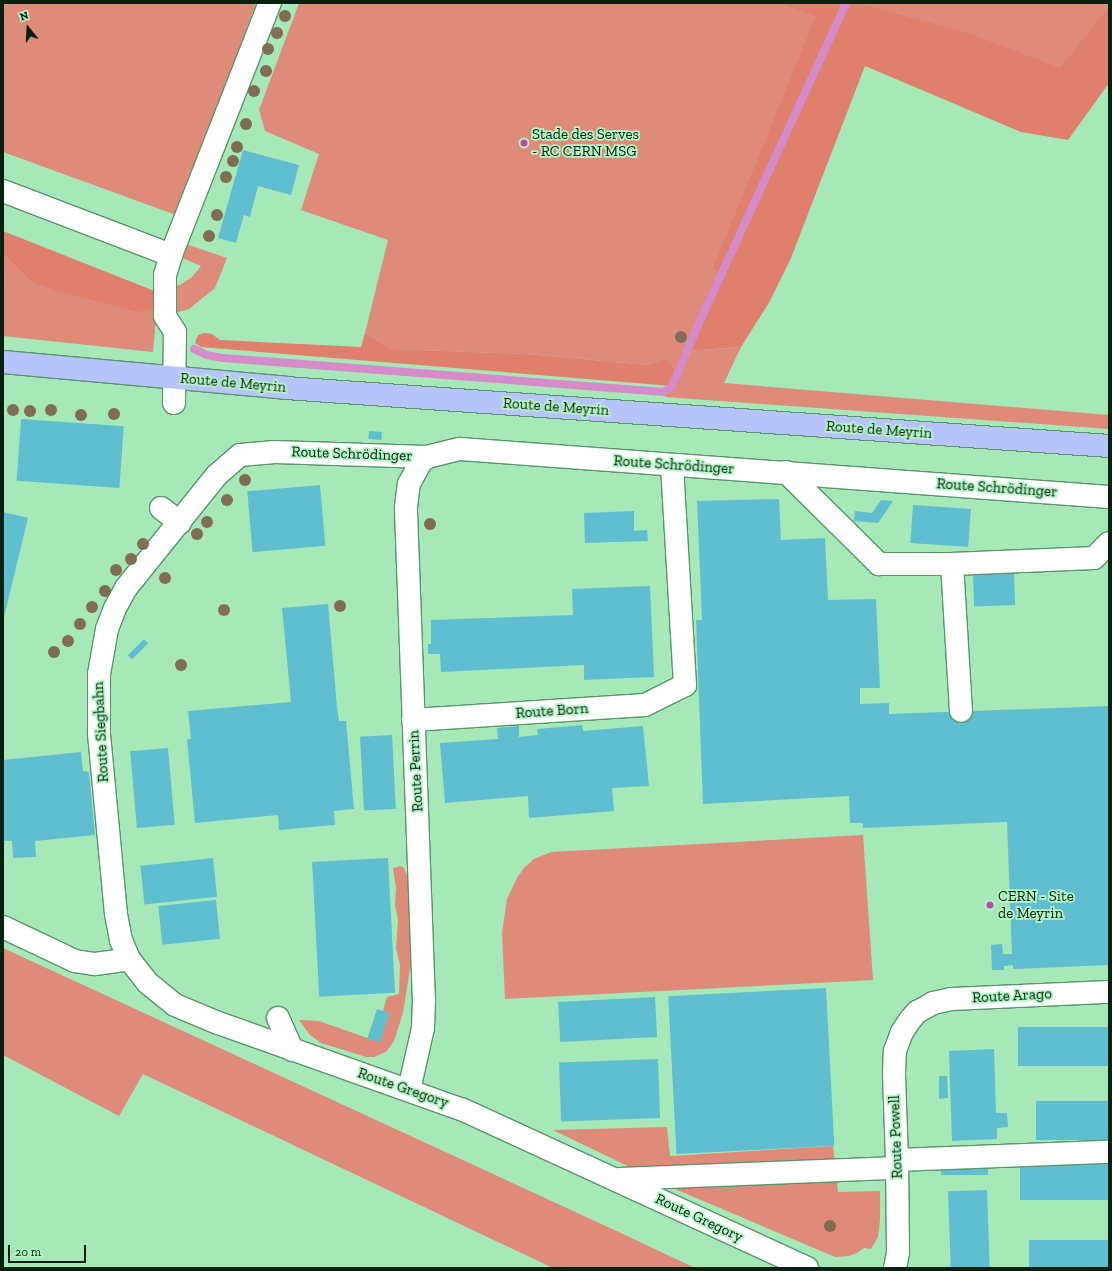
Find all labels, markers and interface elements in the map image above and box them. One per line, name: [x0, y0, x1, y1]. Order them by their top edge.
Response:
north arrow: [8, 8, 48, 48]
text: N: [18, 9, 30, 24]
place label: Stade des Serves - RC CERN MSG: [532, 125, 639, 160]
marker: Stade des Serves - RC CERN MSG: [519, 138, 529, 148]
street label: Route de Meyrin: [179, 369, 287, 397]
street label: Route de Meyrin: [502, 394, 610, 420]
street label: Route de Meyrin: [825, 417, 933, 443]
street label: Route Schrödinger: [291, 443, 413, 465]
street label: Route Schrödinger: [613, 452, 735, 478]
street label: Route Schrödinger: [936, 475, 1058, 501]
street label: Route Siegbahn: [89, 681, 113, 783]
street label: Route Born: [515, 699, 589, 723]
street label: Route Perrin: [405, 730, 427, 812]
place label: CERN - Site de Meyrin: [998, 887, 1074, 922]
marker: CERN - Site de Meyrin: [985, 900, 995, 910]
street label: Route Arago: [971, 985, 1053, 1007]
street label: Route Gregory: [355, 1064, 451, 1112]
street label: Route Powell: [886, 1095, 906, 1179]
street label: Route Gregory: [652, 1190, 746, 1246]
scale bar: [10, 1237, 88, 1263]
text: 20 m: [15, 1245, 41, 1259]

